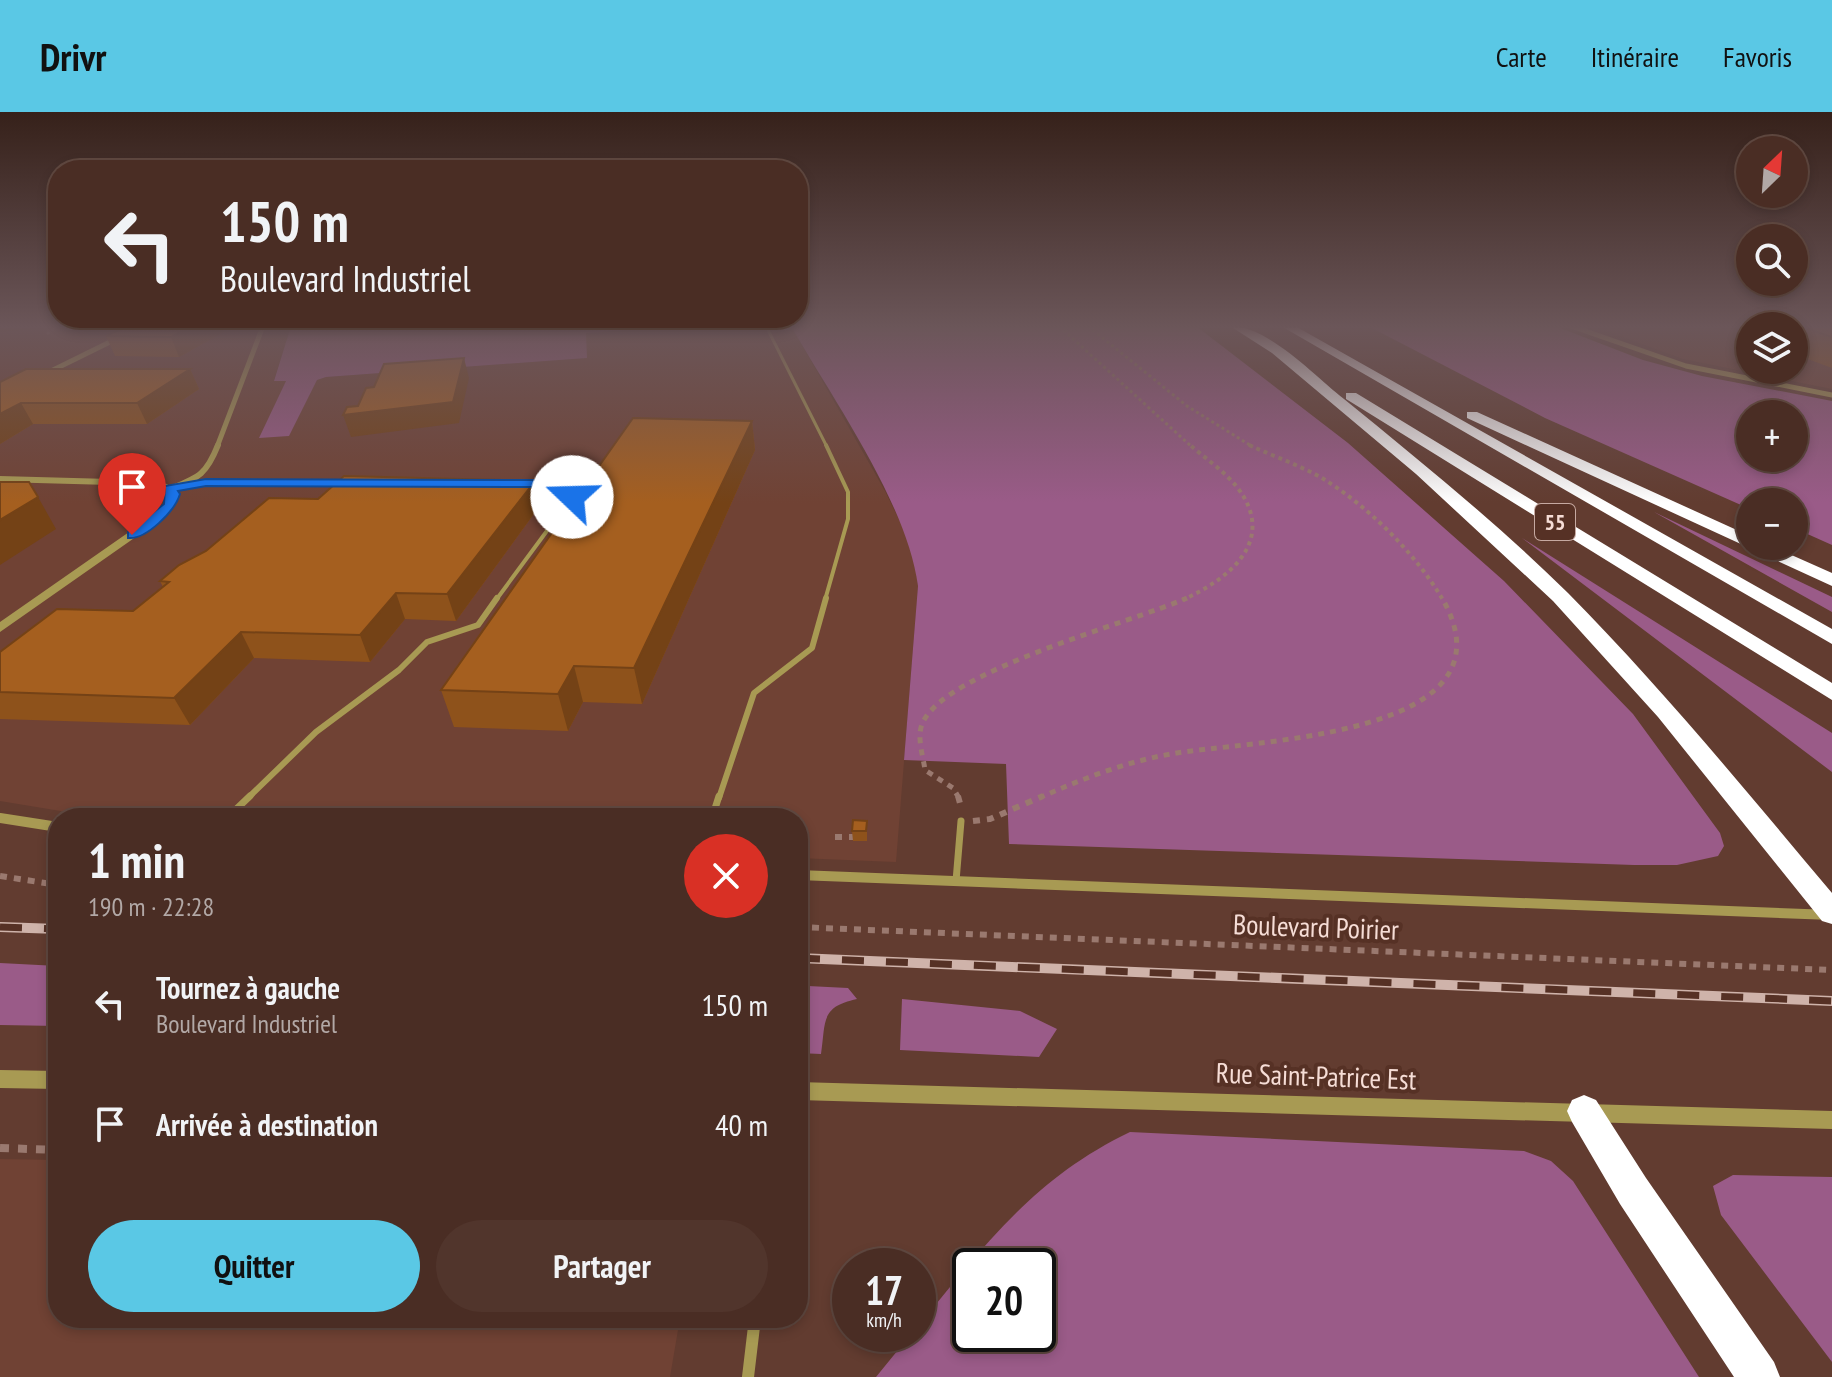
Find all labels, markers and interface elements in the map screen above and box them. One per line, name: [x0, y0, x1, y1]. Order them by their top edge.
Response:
text: Drivr: [40, 32, 106, 81]
text: Carte: [1496, 38, 1547, 75]
text: Itinéraire: [1591, 38, 1679, 75]
text: Favoris: [1723, 38, 1792, 75]
north arrow: [1736, 136, 1808, 208]
map controls: [1736, 136, 1808, 560]
text: 150 m: [220, 185, 349, 257]
icon: left: [88, 192, 192, 296]
button: search: [1736, 224, 1808, 296]
text: Boulevard Industriel: [220, 255, 471, 302]
button: layers: [1736, 312, 1808, 384]
button: +: [1736, 400, 1808, 472]
pin: [98, 453, 166, 535]
position arrow: [530, 455, 614, 539]
icon: arrive: [110, 465, 154, 509]
button: −: [1736, 488, 1808, 560]
road number: 55: [1535, 504, 1575, 540]
text: 1 min: [88, 829, 185, 891]
button: close: [684, 834, 768, 918]
text: 190 m · 22:28: [88, 890, 214, 923]
street label: Boulevard Poirier: [1233, 905, 1400, 948]
text: Tournez à gauche: [156, 968, 340, 1007]
icon: left: [88, 982, 132, 1026]
text: 150 m: [702, 985, 768, 1024]
text: Boulevard Industriel: [156, 1007, 337, 1040]
street label: Rue Saint-Patrice Est: [1215, 1054, 1417, 1097]
icon: arrive: [88, 1102, 132, 1146]
text: Arrivée à destination: [156, 1105, 378, 1144]
text: 40 m: [715, 1105, 768, 1144]
button: Quitter: [88, 1220, 420, 1312]
button: Partager: [436, 1220, 768, 1312]
speed limit sign: 20: [952, 1248, 1056, 1352]
text: 17: [865, 1264, 903, 1316]
text: km/h: [866, 1307, 902, 1333]

